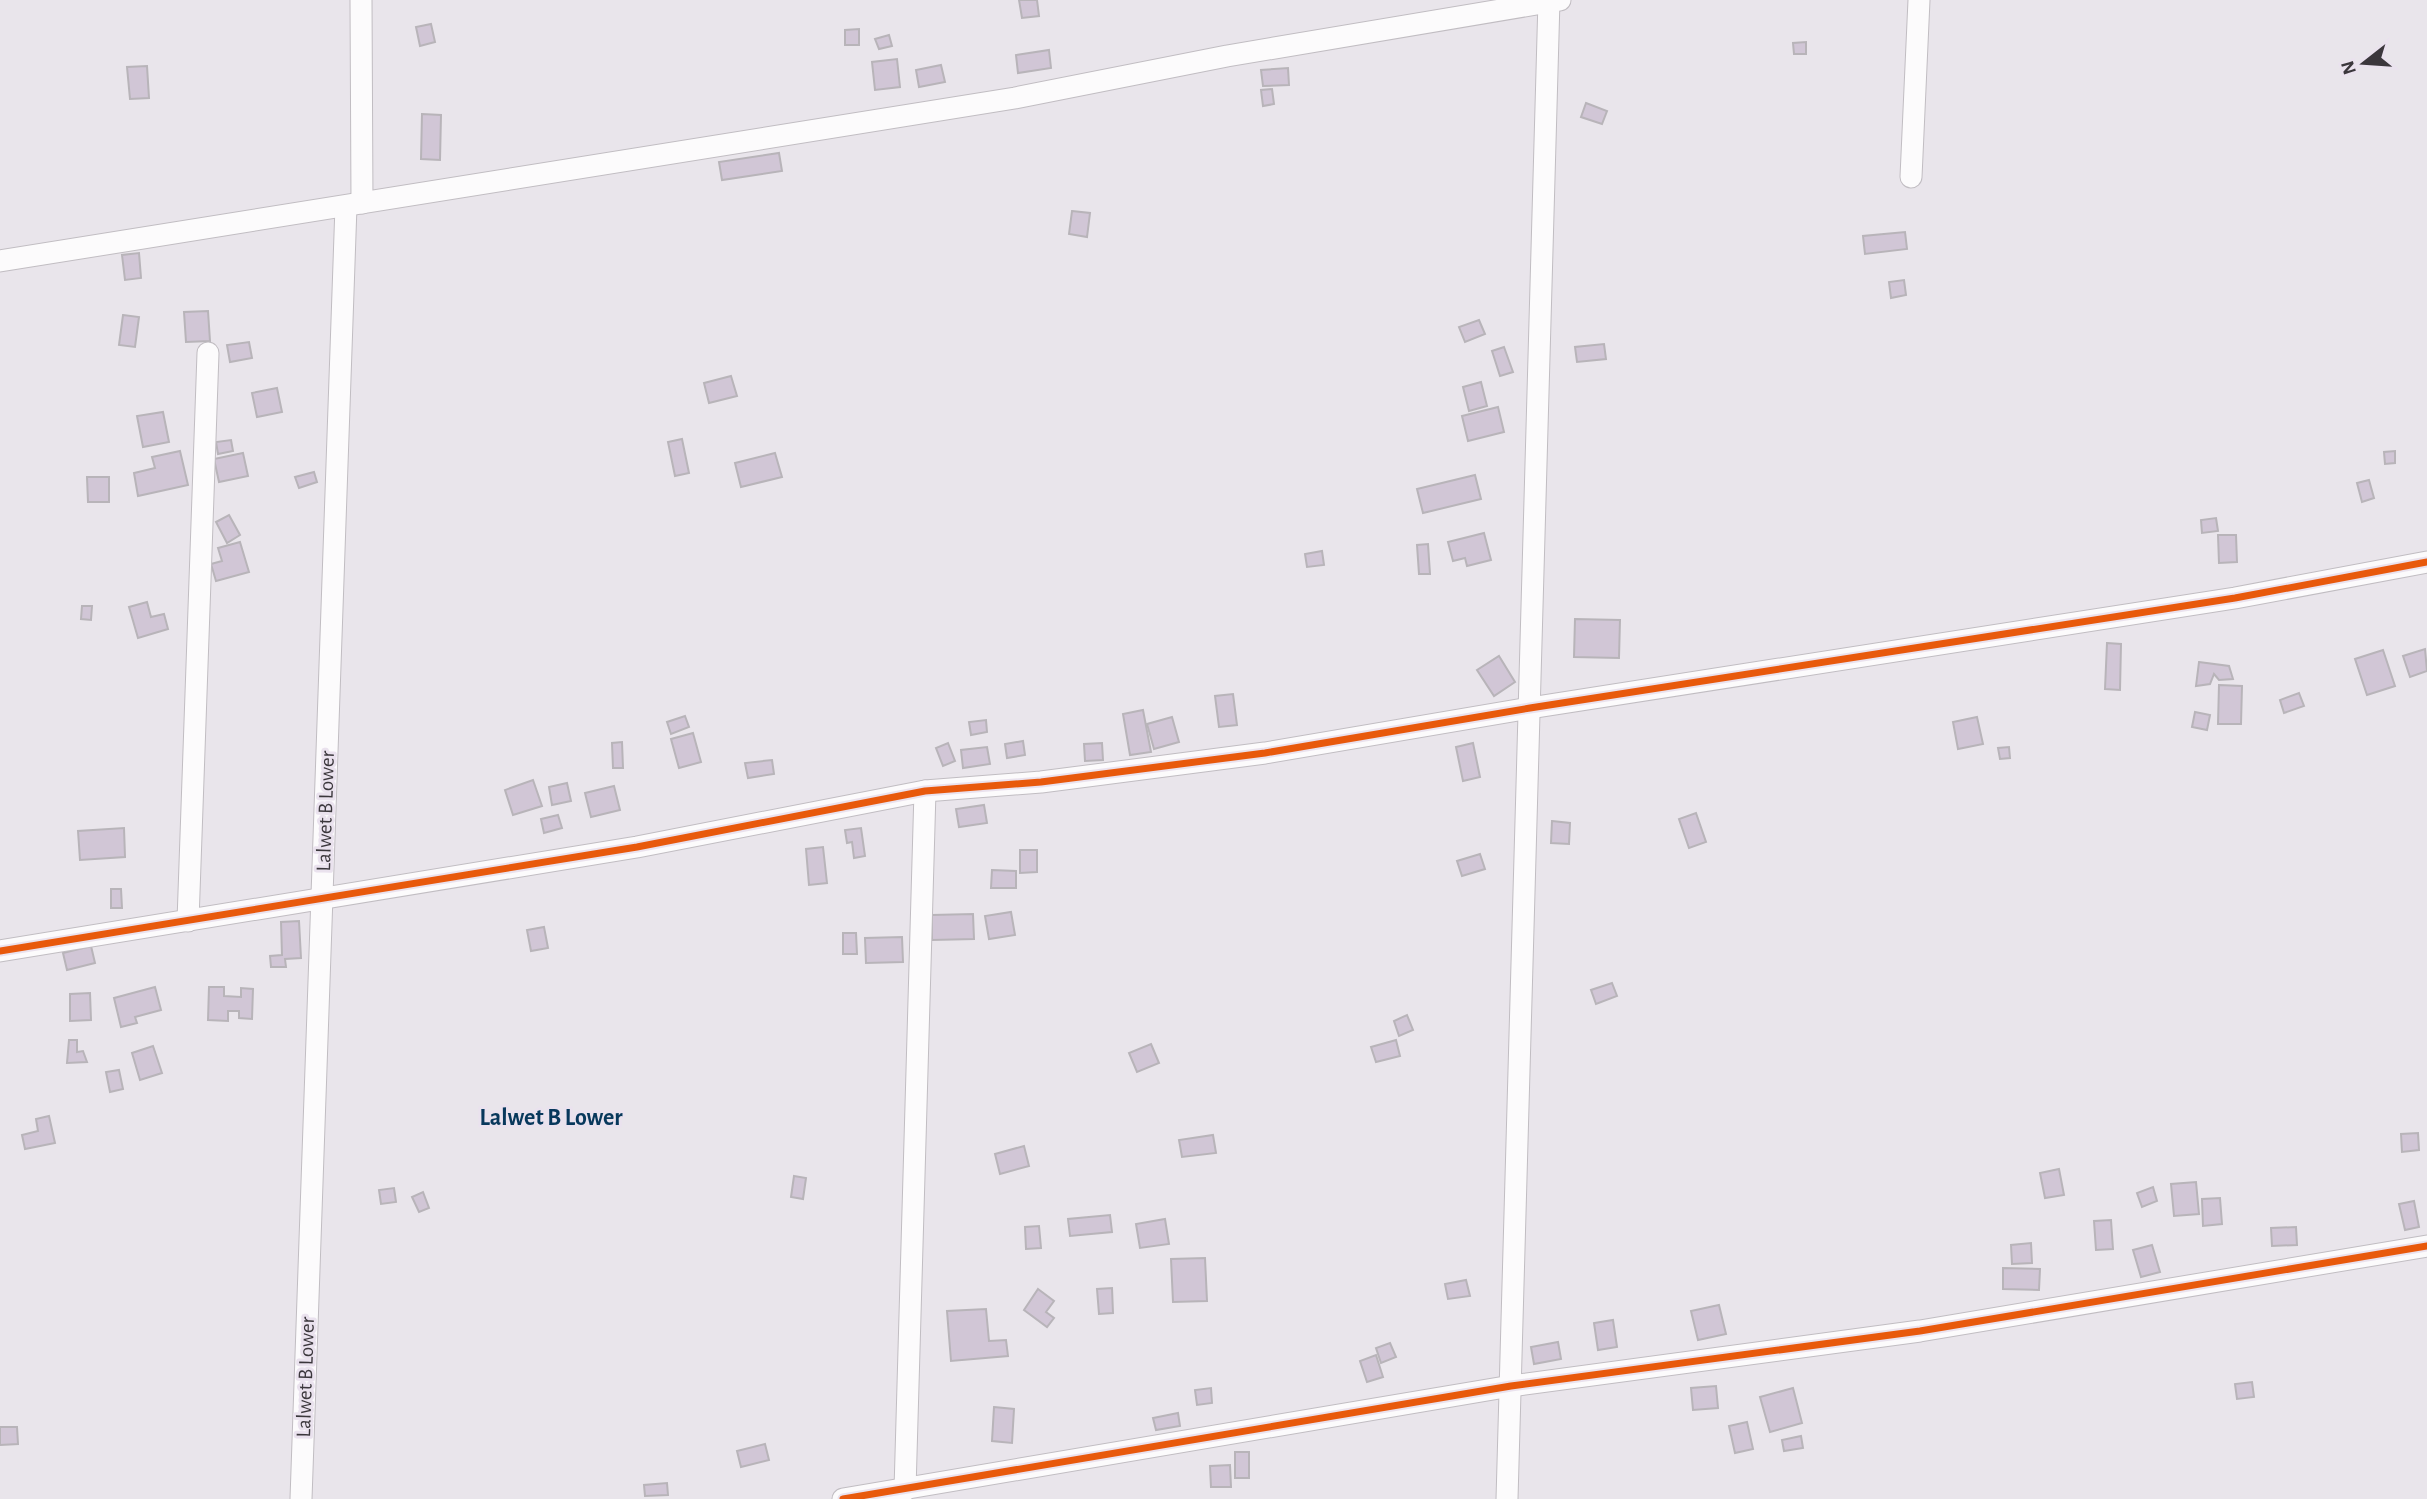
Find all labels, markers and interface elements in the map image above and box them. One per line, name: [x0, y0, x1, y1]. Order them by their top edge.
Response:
north arrow: [2329, 28, 2399, 98]
text: N: [2338, 58, 2360, 77]
street label: Lalwet B Lower: [313, 750, 338, 872]
district label: Lalwet B Lower: [479, 1106, 623, 1130]
street label: Lalwet B Lower: [293, 1316, 318, 1438]

